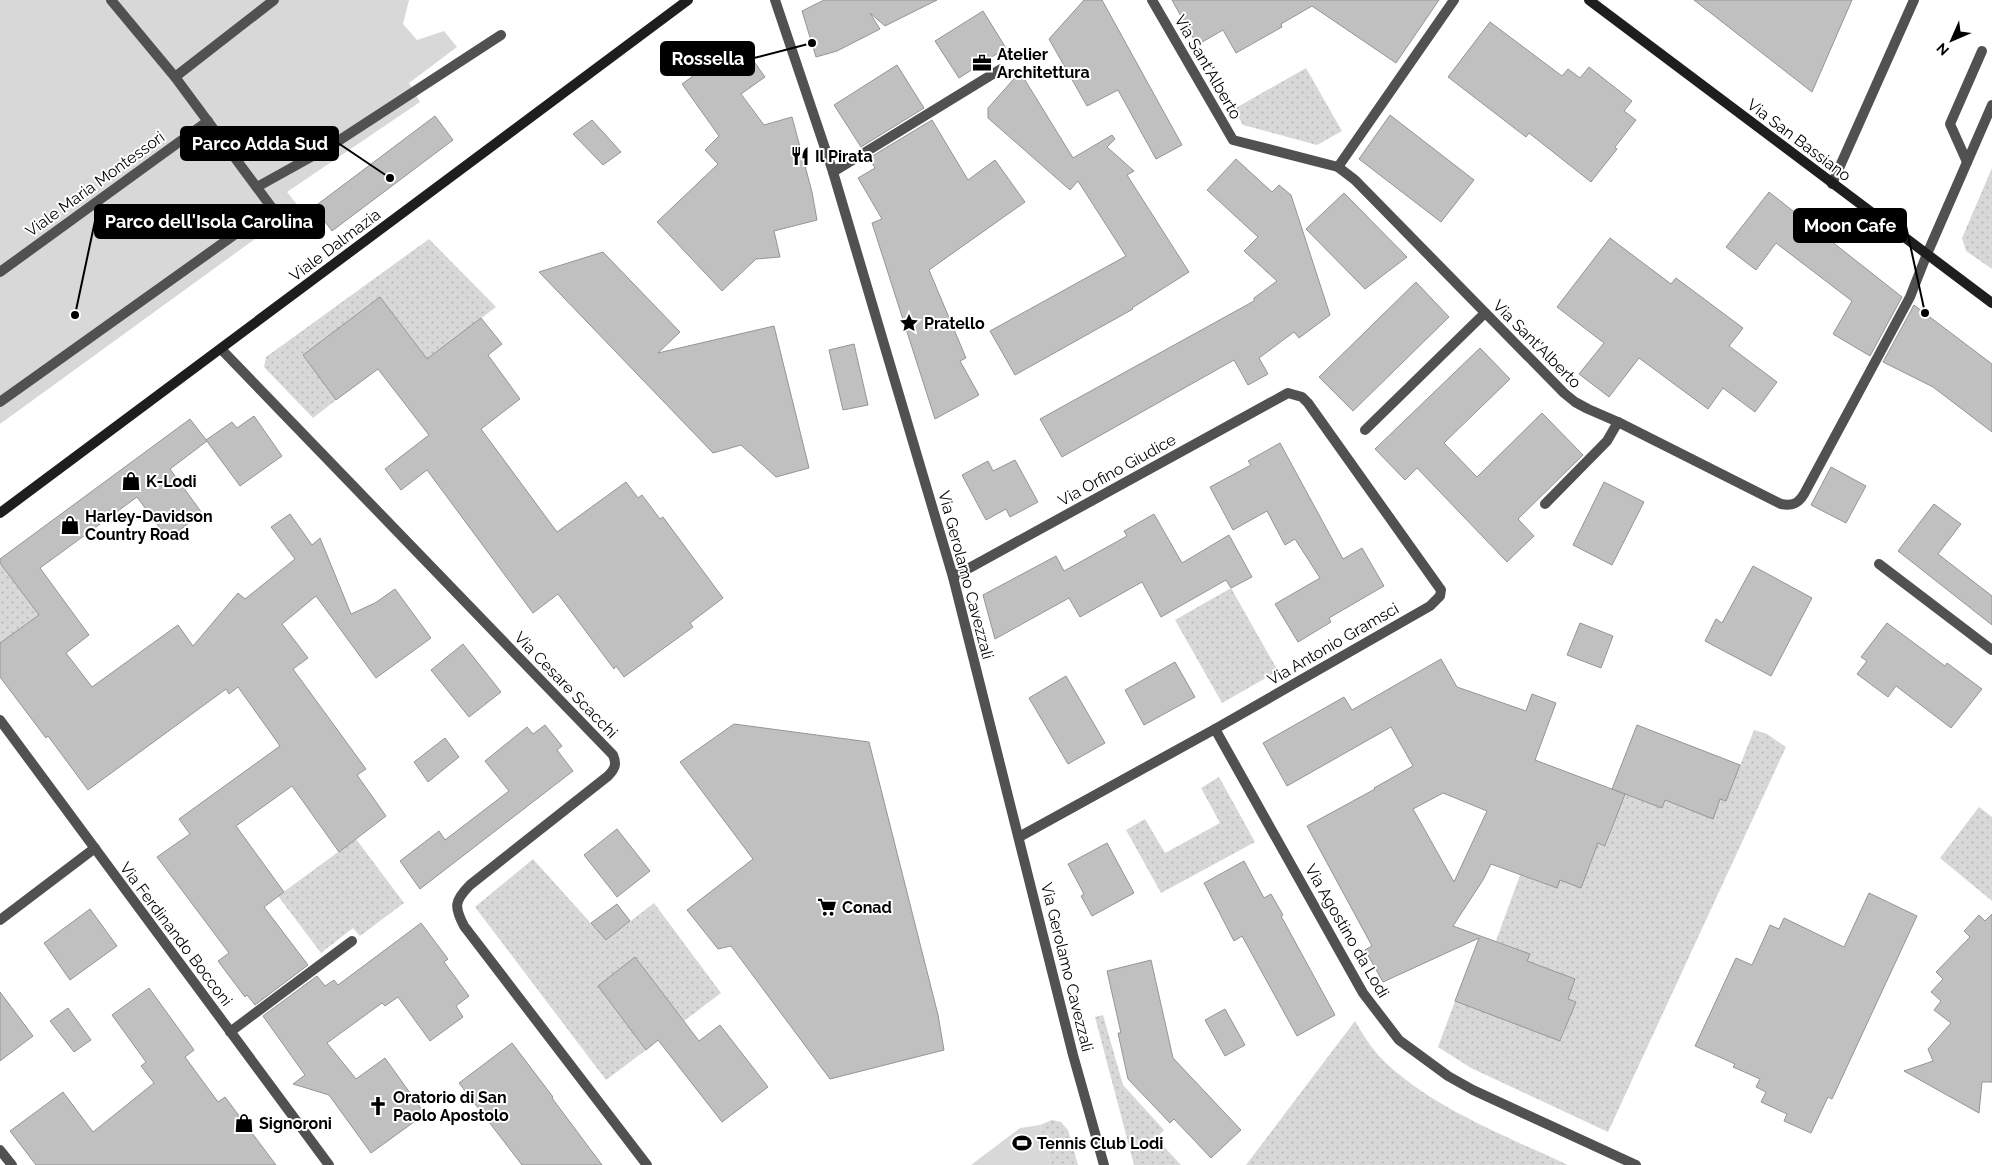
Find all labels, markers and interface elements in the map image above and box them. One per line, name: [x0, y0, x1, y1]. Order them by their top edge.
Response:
street label: Via Sant'Alberto: [1170, 12, 1246, 122]
north arrow: [1927, 15, 1977, 65]
text: N: [1933, 40, 1952, 59]
callout: Rossella: [661, 42, 754, 75]
place label: Atelier Architettura: [997, 45, 1090, 82]
text: Rossella: [672, 48, 744, 69]
office icon: Atelier Architettura: [971, 52, 993, 74]
street label: Via San Bassiano: [1743, 95, 1855, 185]
street label: Viale Maria Montessori: [22, 127, 168, 241]
callout: Parco Adda Sud: [181, 127, 338, 160]
text: Parco Adda Sud: [192, 133, 328, 154]
restaurant icon: Il Pirata: [789, 145, 811, 167]
place label: Il Pirata: [815, 147, 873, 166]
callout: Parco dell'Isola Carolina: [95, 205, 324, 238]
street label: Viale Dalmazia: [286, 205, 384, 285]
callout: Moon Cafe: [1794, 209, 1906, 242]
text: Parco dell'Isola Carolina: [105, 211, 313, 232]
text: Moon Cafe: [1804, 215, 1896, 236]
street label: Via Sant'Alberto: [1489, 296, 1585, 392]
place icon: Pratello: [898, 312, 920, 334]
place label: Pratello: [924, 314, 985, 333]
street label: Via Orfino Giudice: [1055, 430, 1179, 510]
shop icon: K-Lodi: [120, 470, 142, 492]
place label: K-Lodi: [146, 472, 197, 491]
street label: Via Gerolamo Cavezzali: [934, 489, 998, 661]
place label: Harley-Davidson Country Road: [85, 507, 213, 544]
shop icon: Harley-Davidson Country Road: [59, 514, 81, 536]
street label: Via Antonio Gramsci: [1264, 599, 1402, 689]
street label: Via Cesare Scacchi: [510, 628, 622, 742]
street label: Via Ferdinando Bocconi: [116, 858, 236, 1010]
street label: Via Agostino da Lodi: [1301, 861, 1393, 1001]
street label: Via Gerolamo Cavezzali: [1037, 881, 1097, 1053]
supermarket icon: Conad: [816, 896, 838, 918]
place label: Conad: [842, 898, 892, 917]
place label: Oratorio di San Paolo Apostolo: [393, 1088, 509, 1125]
church icon: Oratorio di San Paolo Apostolo: [367, 1095, 389, 1117]
shop icon: Signoroni: [233, 1112, 255, 1134]
place label: Signoroni: [259, 1114, 332, 1133]
sports icon: Tennis Club Lodi: [1011, 1132, 1033, 1154]
place label: Tennis Club Lodi: [1037, 1134, 1163, 1153]

